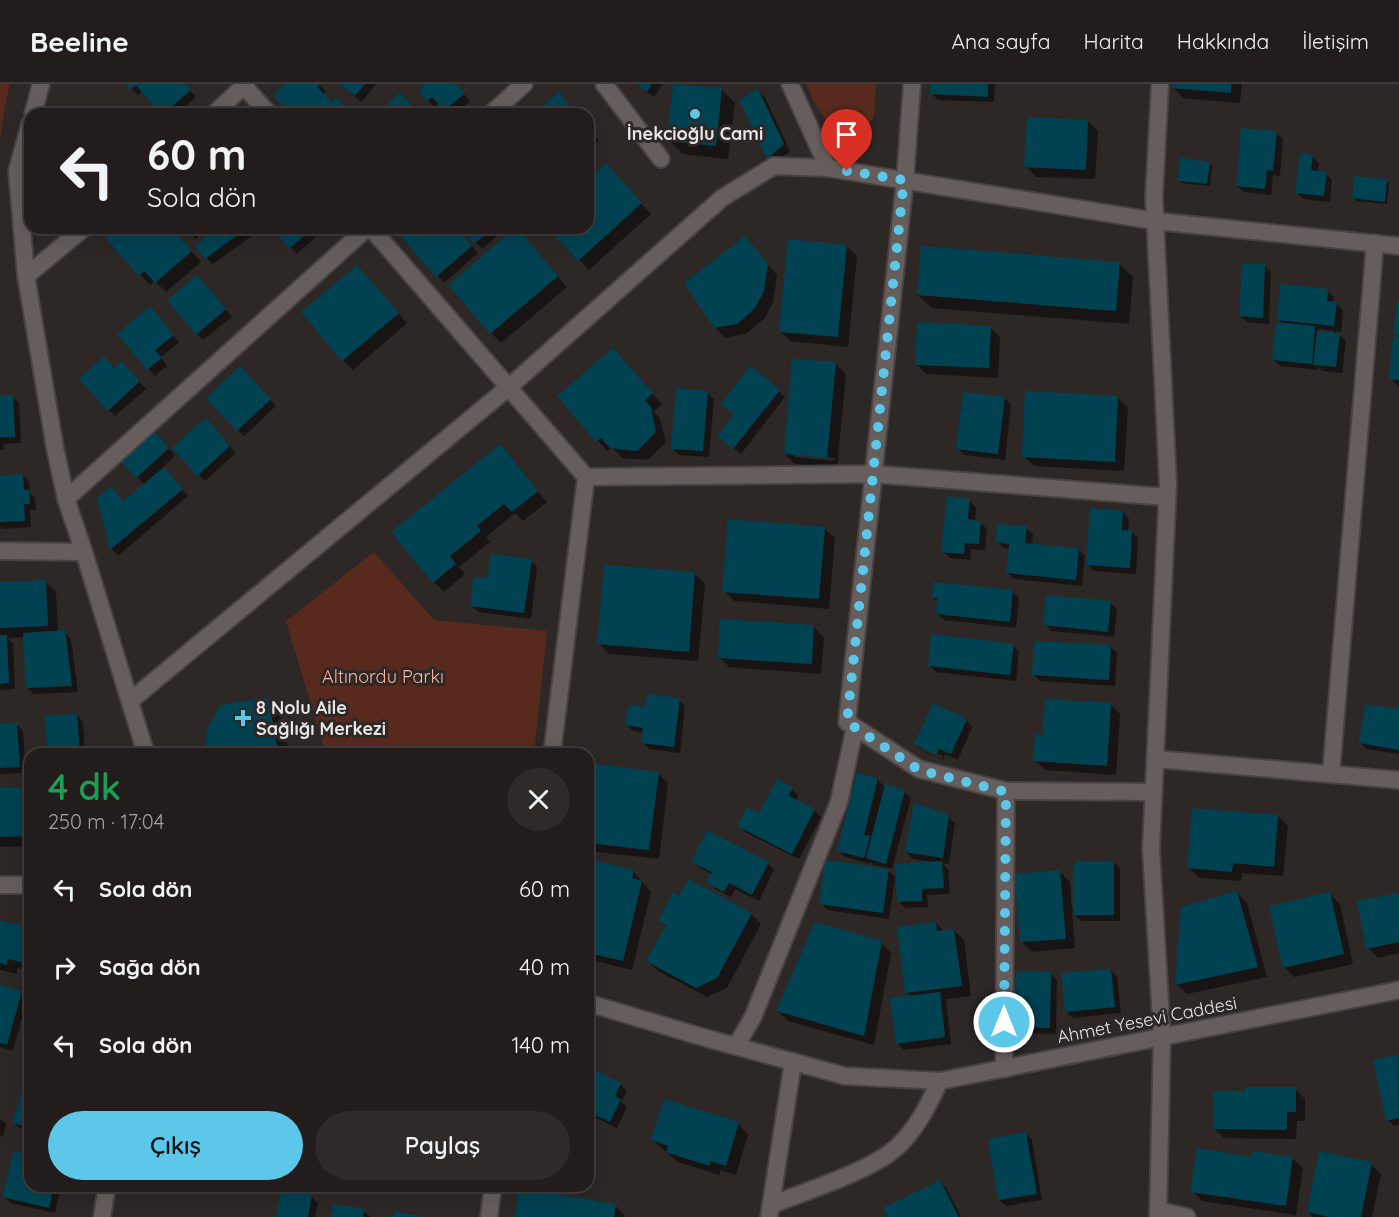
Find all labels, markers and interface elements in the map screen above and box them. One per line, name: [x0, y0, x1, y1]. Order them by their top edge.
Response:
text: Beeline: [30, 24, 129, 59]
text: Ana sayfa: [951, 28, 1051, 54]
text: Harita: [1084, 28, 1144, 54]
text: Hakkında: [1177, 28, 1269, 54]
text: İletişim: [1302, 28, 1369, 54]
marker: İnekcioğlu Cami: [688, 107, 702, 121]
pin: [821, 109, 872, 171]
icon: arrive: [830, 118, 863, 151]
place label: İnekcioğlu Cami: [627, 122, 763, 145]
text: 60 m: [147, 128, 247, 181]
icon: left: [48, 132, 126, 210]
text: Sola dön: [147, 180, 257, 214]
park label: Altınordu Parkı: [322, 665, 444, 688]
place label: 8 Nolu Aile Sağlığı Merkezi: [256, 696, 386, 740]
marker: 8 Nolu Aile Sağlığı Merkezi: [234, 709, 252, 727]
text: 4 dk: [48, 764, 121, 809]
button: close: [507, 768, 570, 831]
text: 250 m · 17:04: [48, 809, 164, 834]
icon: left: [48, 873, 81, 906]
text: Sola dön: [99, 875, 192, 903]
text: 60 m: [519, 875, 570, 903]
icon: right: [48, 951, 81, 984]
text: Sağa dön: [99, 953, 201, 981]
text: 40 m: [519, 953, 570, 981]
position arrow: [972, 990, 1036, 1054]
street label: Ahmet Yesevi Caddesi: [1055, 991, 1239, 1048]
icon: left: [48, 1029, 81, 1062]
text: Sola dön: [99, 1031, 192, 1059]
text: 140 m: [511, 1031, 570, 1059]
button: Çıkış: [48, 1111, 303, 1180]
button: Paylaş: [315, 1111, 570, 1180]

